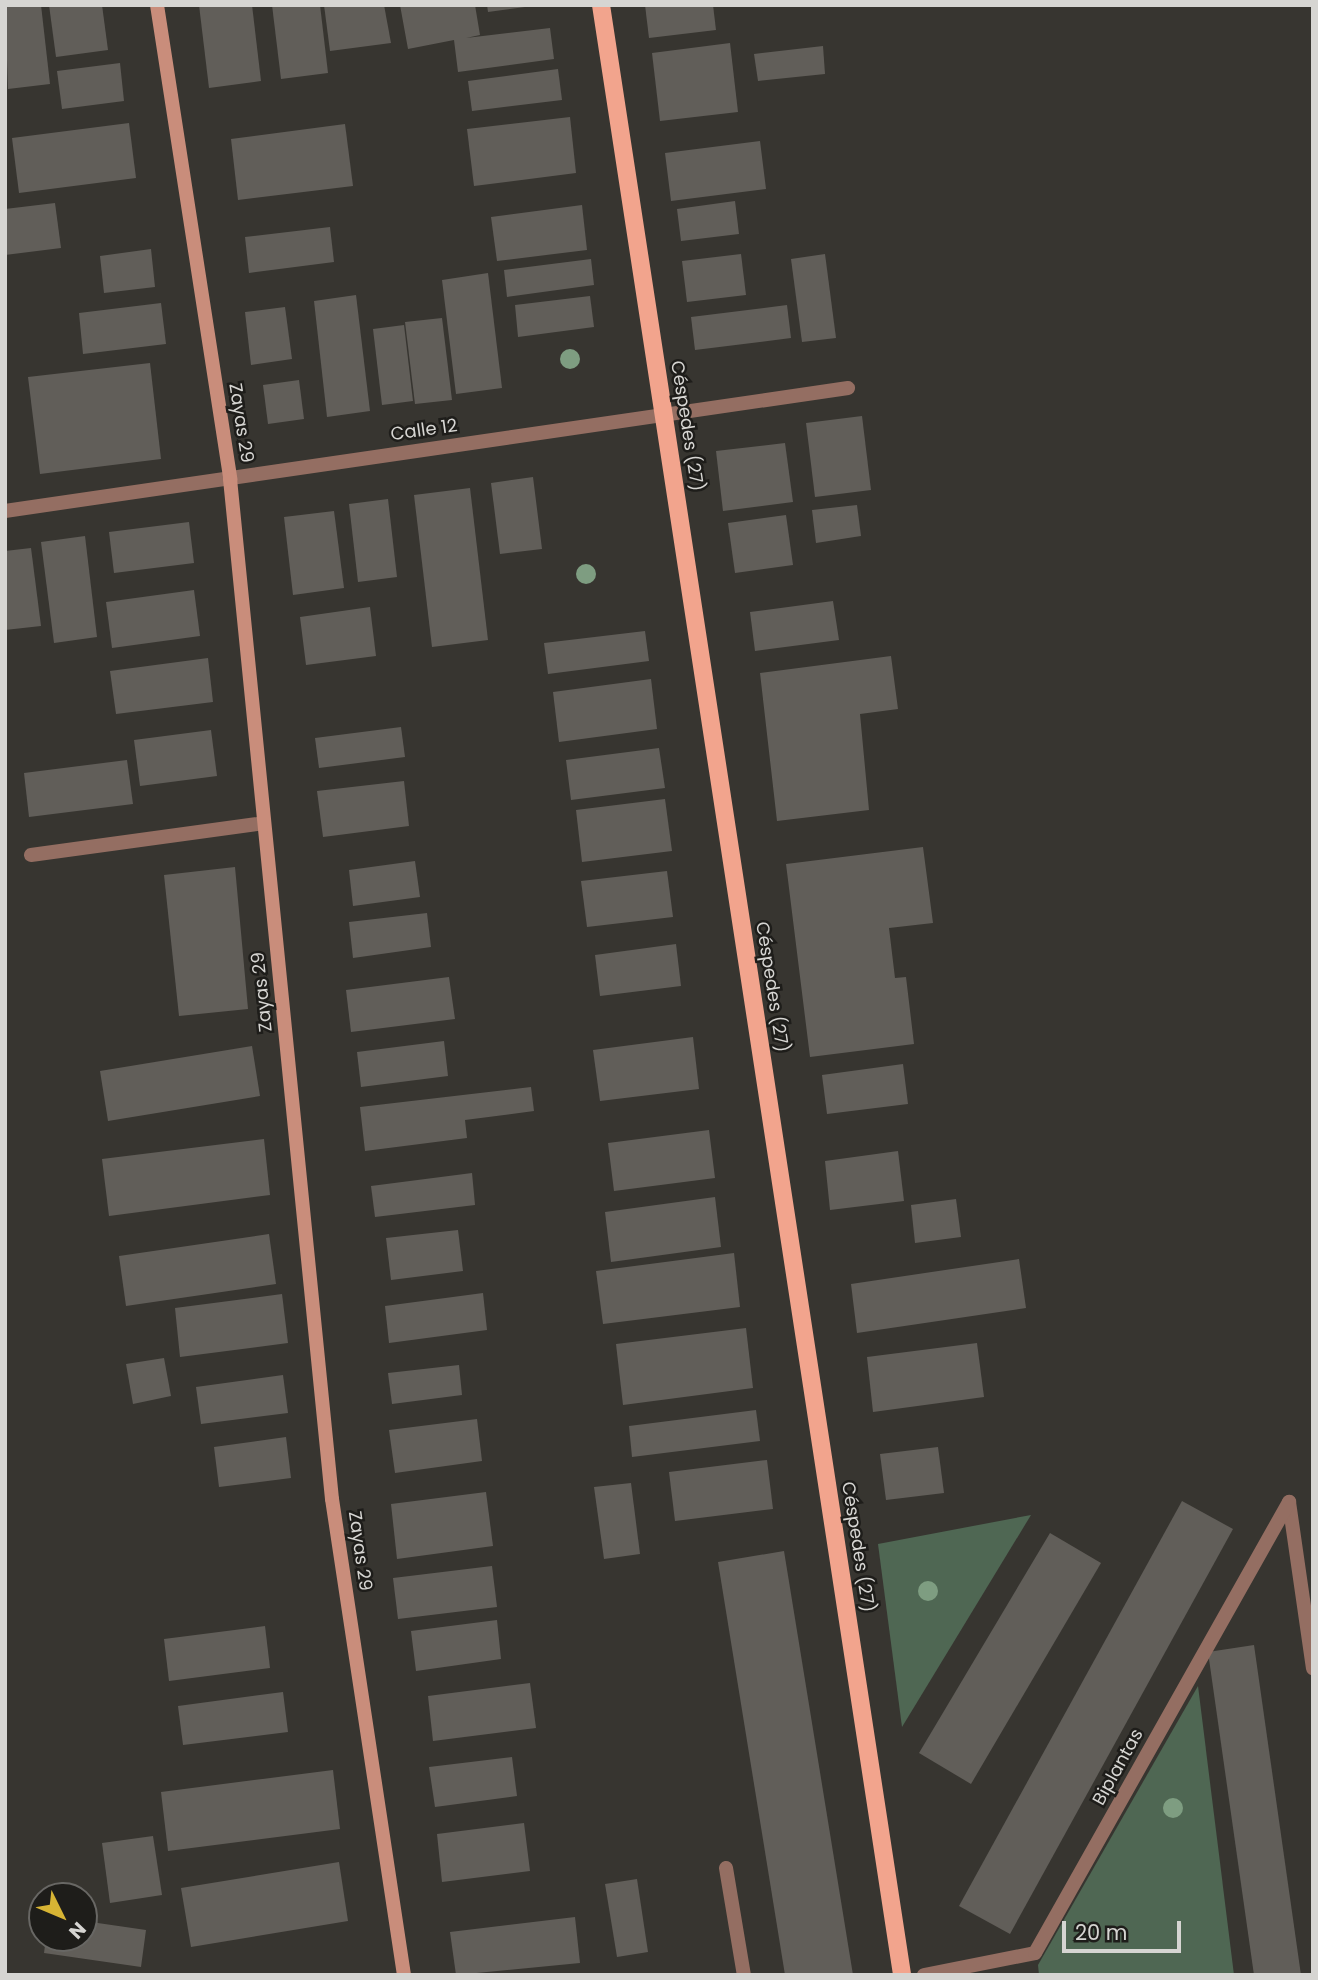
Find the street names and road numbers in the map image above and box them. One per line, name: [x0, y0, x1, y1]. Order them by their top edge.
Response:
street label: Céspedes (27): [666, 359, 708, 493]
street label: Zayas 29: [224, 382, 258, 464]
street label: Calle 12: [389, 415, 459, 445]
street label: Céspedes (27): [751, 920, 793, 1054]
street label: Zayas 29: [247, 951, 277, 1033]
street label: Céspedes (27): [837, 1480, 879, 1614]
street label: Zayas 29: [344, 1510, 376, 1592]
street label: Biplantas: [1088, 1725, 1148, 1809]

